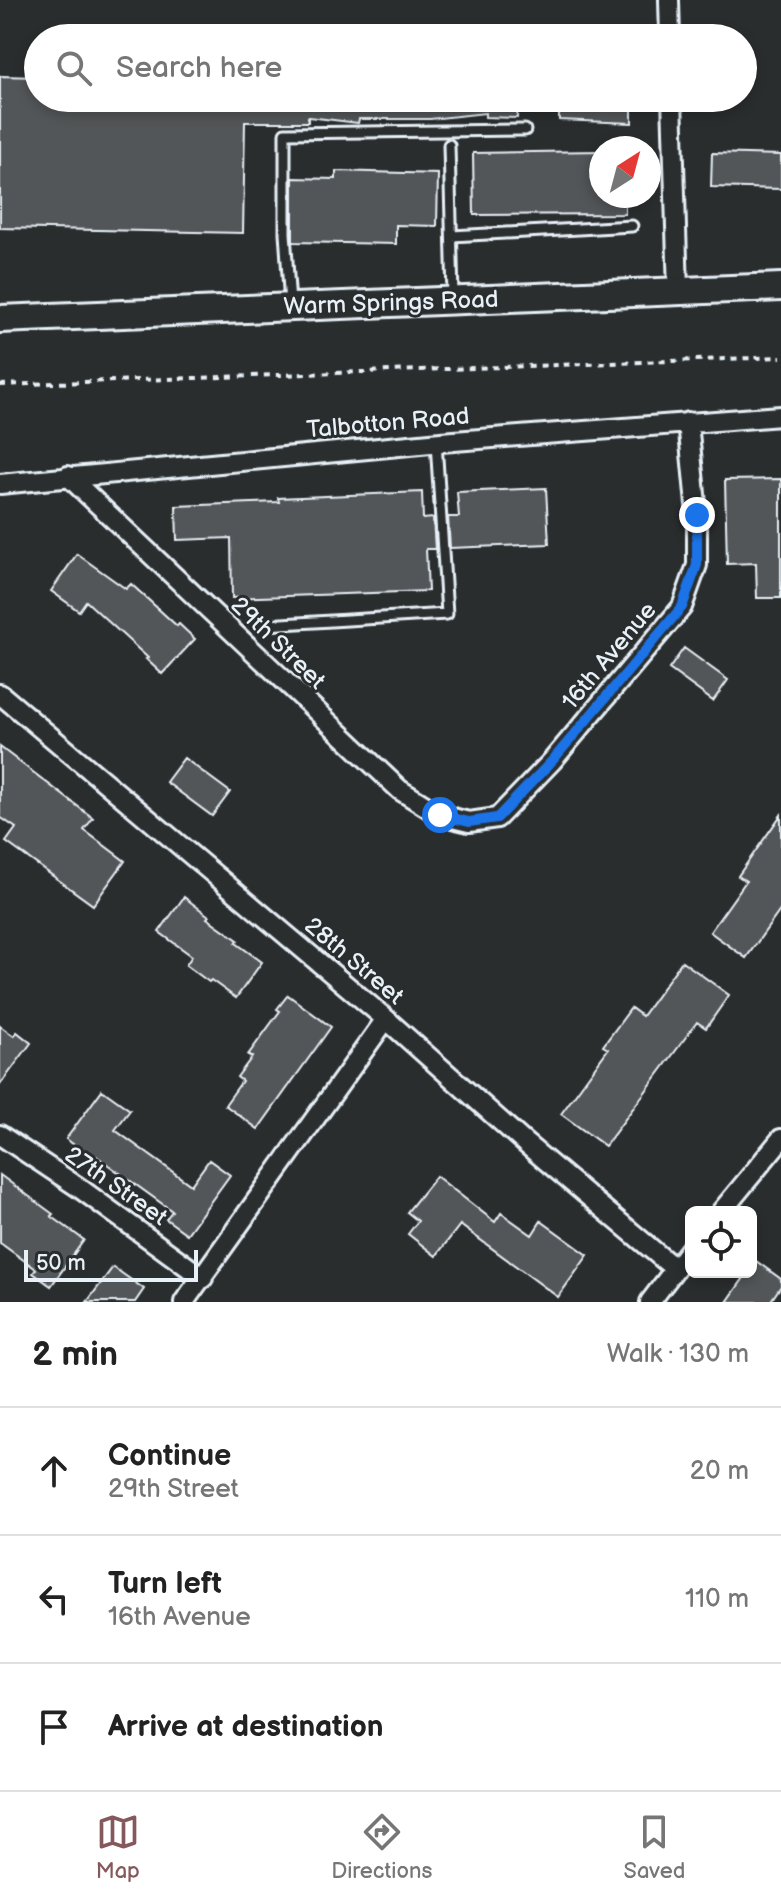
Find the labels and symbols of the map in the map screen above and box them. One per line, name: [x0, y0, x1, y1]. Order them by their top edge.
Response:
north arrow: [589, 136, 661, 208]
street label: Warm Springs Road: [283, 285, 499, 321]
street label: Talbotton Road: [305, 401, 471, 445]
route end: [679, 497, 715, 533]
street label: 29th Street: [225, 591, 332, 696]
street label: 16th Avenue: [556, 596, 662, 716]
route start: [422, 797, 458, 833]
street label: 28th Street: [298, 911, 410, 1011]
street label: 27th Street: [59, 1140, 173, 1232]
scale bar: [24, 1246, 198, 1282]

